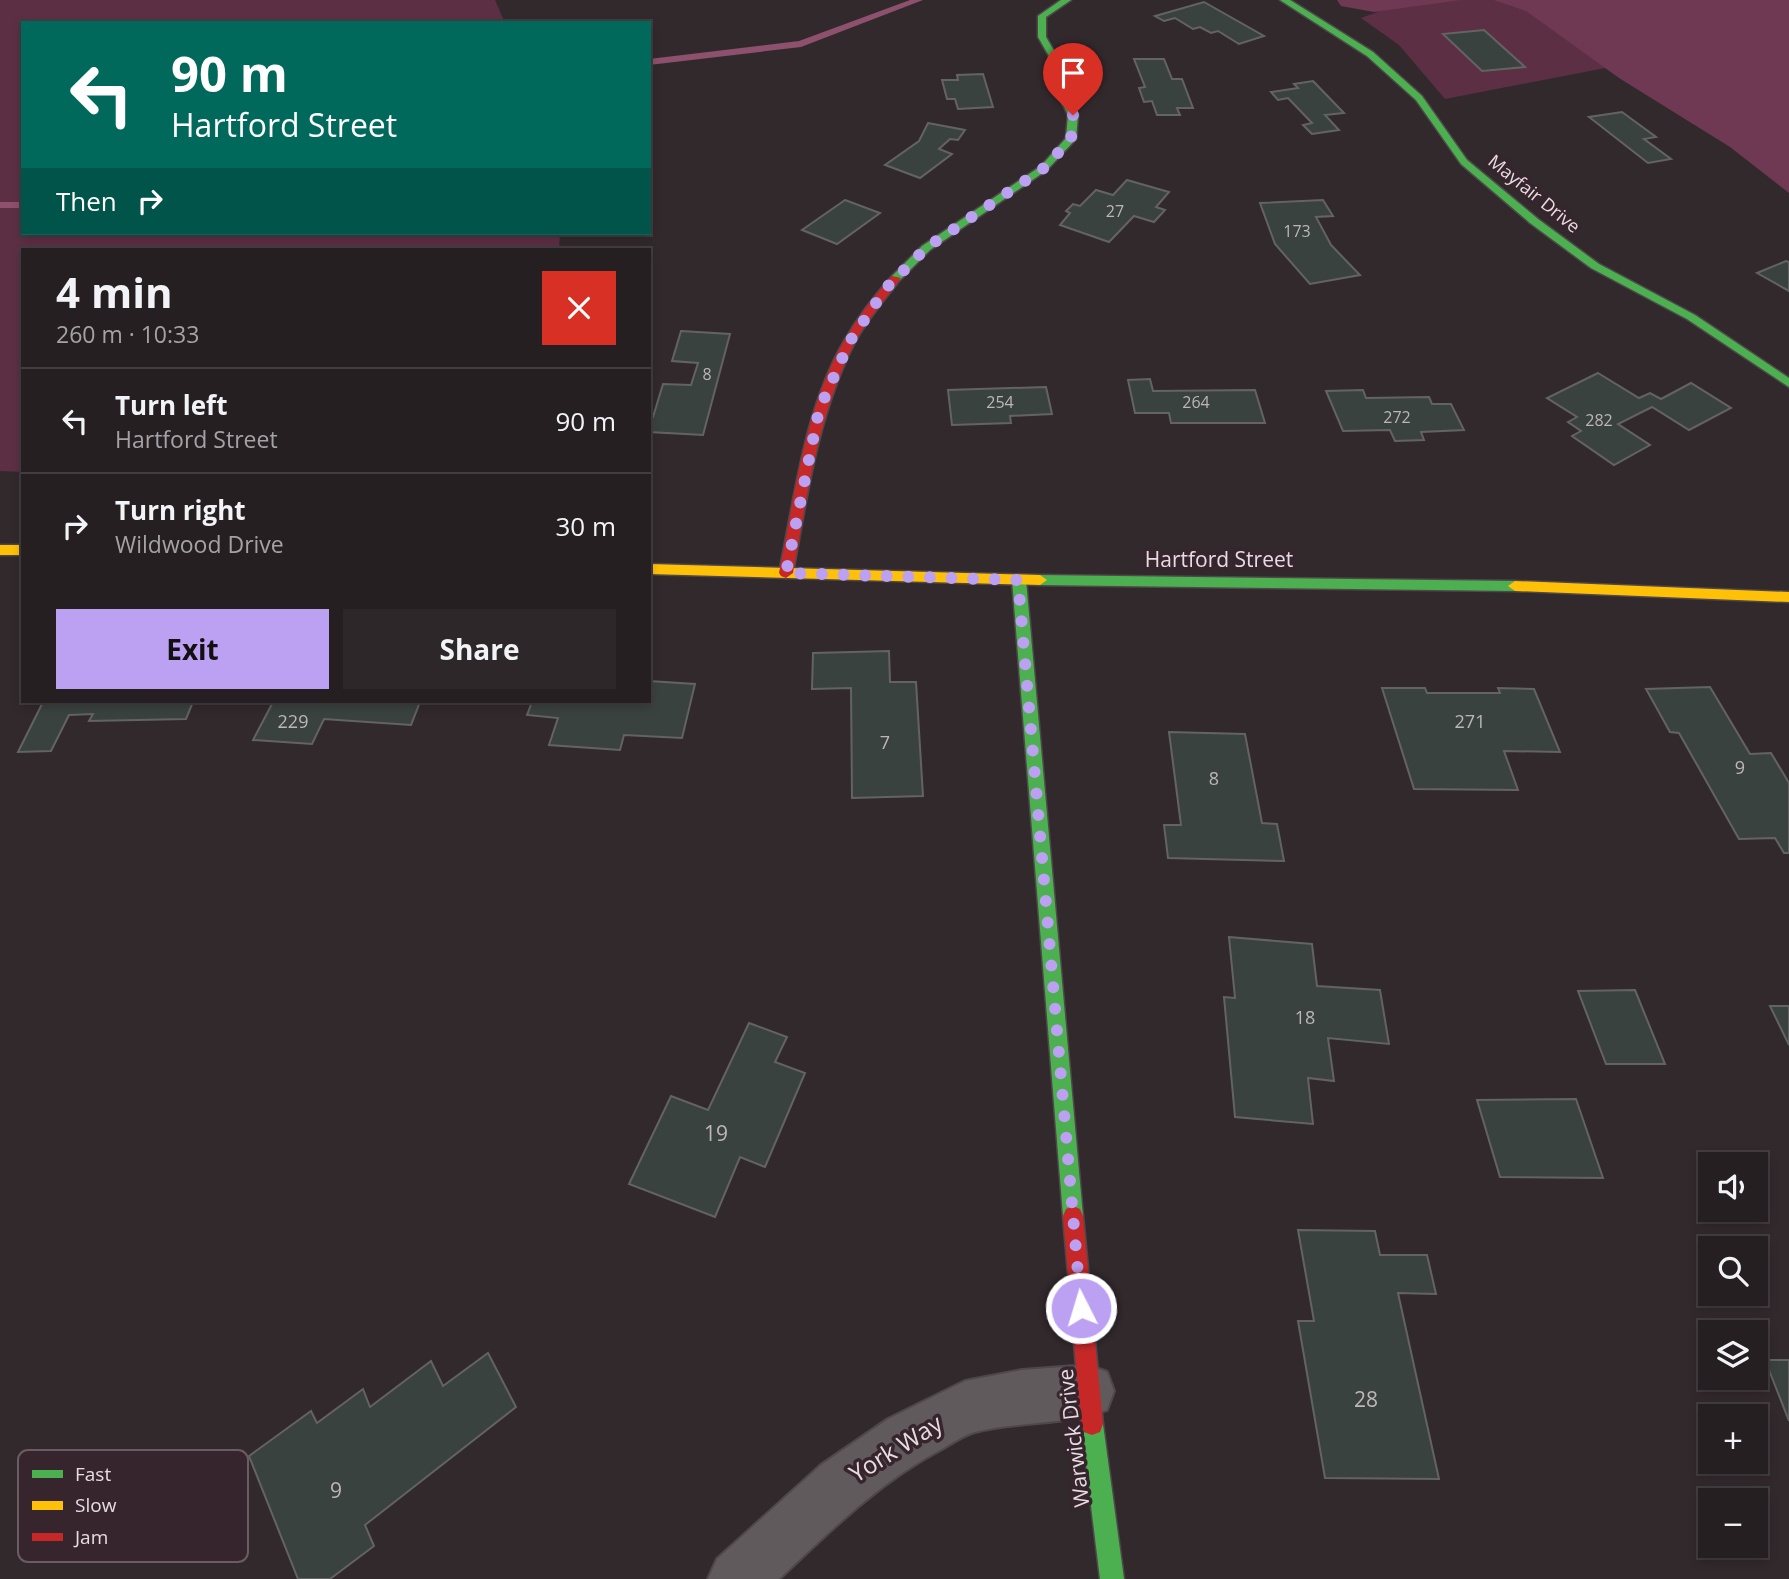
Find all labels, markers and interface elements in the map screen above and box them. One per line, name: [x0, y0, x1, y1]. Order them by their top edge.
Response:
text: 90 m: [171, 40, 288, 106]
pin: [1043, 43, 1103, 115]
icon: left: [56, 49, 147, 140]
icon: arrive: [1054, 54, 1092, 92]
text: Hartford Street: [171, 103, 397, 146]
street label: Mayfair Drive: [1484, 149, 1586, 238]
icon: right: [131, 182, 169, 220]
text: Then: [56, 183, 117, 219]
house number: 27: [1106, 200, 1124, 222]
house number: 173: [1283, 220, 1311, 242]
text: 4 min: [56, 263, 173, 320]
button: close: [542, 271, 616, 345]
text: 260 m · 10:33: [56, 318, 199, 350]
house number: 8: [702, 363, 712, 385]
text: Turn left: [115, 387, 227, 423]
house number: 254: [986, 391, 1014, 413]
house number: 264: [1182, 391, 1210, 413]
icon: left: [56, 402, 94, 440]
text: 90 m: [555, 403, 616, 439]
house number: 272: [1383, 406, 1411, 428]
house number: 282: [1585, 409, 1613, 431]
text: Hartford Street: [115, 423, 278, 455]
text: Turn right: [115, 492, 246, 528]
icon: right: [56, 507, 94, 545]
text: 30 m: [555, 508, 616, 544]
text: Wildwood Drive: [115, 528, 284, 560]
street label: Hartford Street: [1145, 545, 1293, 573]
button: Exit: [56, 609, 329, 689]
button: Share: [343, 609, 616, 689]
house number: 229: [278, 709, 308, 733]
house number: 271: [1455, 709, 1485, 733]
house number: 7: [880, 730, 890, 754]
house number: 9: [1735, 755, 1745, 779]
house number: 8: [1209, 766, 1219, 790]
house number: 18: [1295, 1005, 1315, 1029]
house number: 19: [704, 1119, 728, 1147]
map controls: [1698, 1152, 1768, 1558]
button: sound: [1698, 1152, 1768, 1222]
button: search: [1698, 1236, 1768, 1306]
position arrow: [1044, 1271, 1118, 1345]
button: layers: [1698, 1320, 1768, 1390]
street label: Warwick Drive: [1051, 1367, 1095, 1509]
house number: 28: [1354, 1385, 1378, 1413]
button: +: [1698, 1404, 1768, 1474]
street label: York Way: [842, 1406, 949, 1489]
legend: [18, 1450, 248, 1562]
text: Fast: [75, 1461, 111, 1487]
house number: 9: [330, 1476, 342, 1504]
button: −: [1698, 1488, 1768, 1558]
text: Slow: [75, 1492, 117, 1518]
text: Jam: [73, 1524, 108, 1550]

